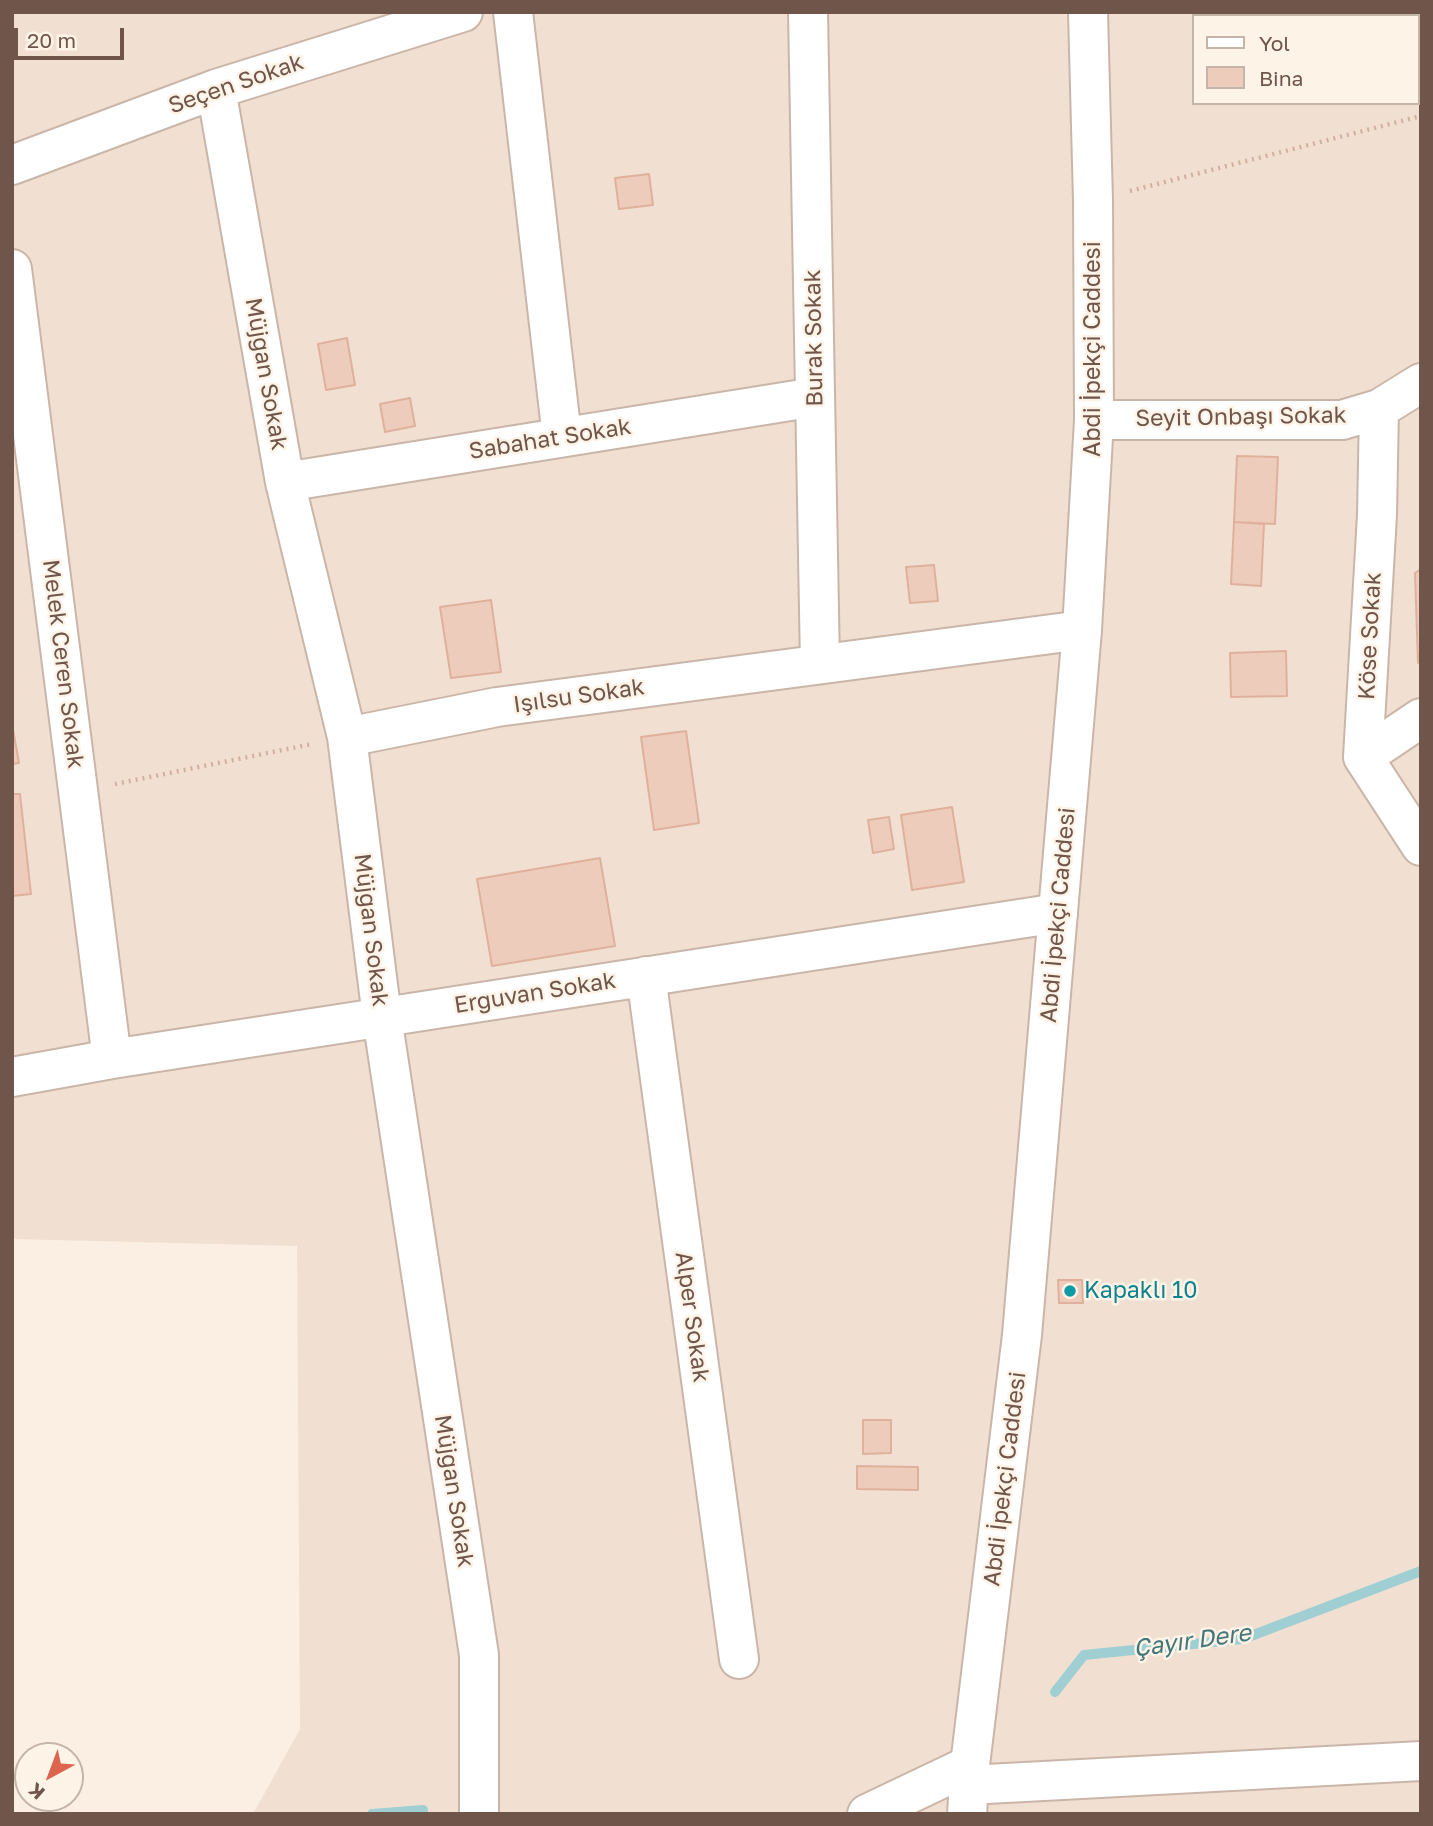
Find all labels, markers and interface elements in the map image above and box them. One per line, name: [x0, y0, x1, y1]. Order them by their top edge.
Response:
scale bar: [18, 14, 128, 58]
legend: [1192, 14, 1419, 105]
text: 20 m: [27, 27, 76, 53]
text: Yol: [1259, 30, 1290, 56]
street label: Seçen Sokak: [165, 48, 307, 120]
text: Bina: [1259, 65, 1303, 91]
street label: Abdi İpekçi Caddesi: [1079, 241, 1107, 457]
street label: Burak Sokak: [799, 269, 829, 407]
street label: Müjgan Sokak: [239, 296, 293, 452]
street label: Seyit Onbaşı Sokak: [1135, 401, 1347, 433]
street label: Sabahat Sokak: [467, 413, 633, 465]
street label: Melek Ceren Sokak: [36, 558, 90, 770]
street label: Köse Sokak: [1353, 571, 1387, 701]
street label: Işılsu Sokak: [512, 673, 646, 719]
street label: Abdi İpekçi Caddesi: [1035, 806, 1081, 1024]
street label: Müjgan Sokak: [348, 852, 394, 1008]
street label: Erguvan Sokak: [452, 967, 618, 1019]
street label: Alper Sokak: [669, 1250, 715, 1384]
place label: Kapaklı 10: [1084, 1277, 1197, 1305]
marker: Kapaklı 10: [1062, 1283, 1078, 1299]
street label: Abdi İpekçi Caddesi: [978, 1370, 1032, 1588]
street label: Müjgan Sokak: [428, 1413, 480, 1569]
water label: Çayır Dere: [1131, 1619, 1253, 1663]
north arrow: [14, 1742, 84, 1812]
text: K: [23, 1779, 49, 1805]

